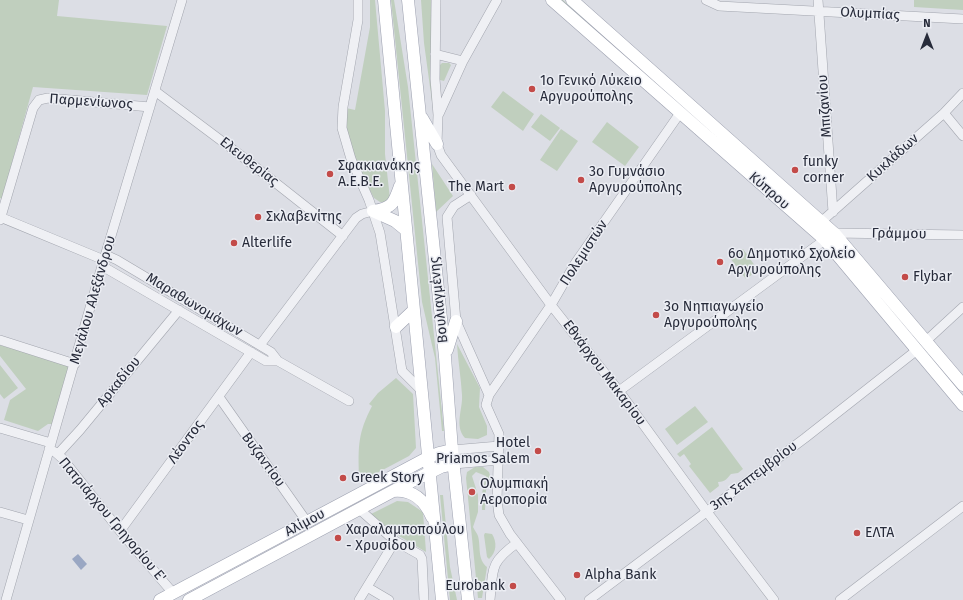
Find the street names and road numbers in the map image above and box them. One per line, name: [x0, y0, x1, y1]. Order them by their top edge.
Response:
street label: Ολυμπίας: [840, 4, 900, 24]
street label: Μπιζανίου: [814, 74, 836, 138]
street label: Παρμενίωνος: [49, 91, 133, 113]
street label: Κυκλάδων: [864, 130, 922, 186]
street label: Ελευθερίας: [216, 134, 282, 190]
street label: Κύπρου: [745, 169, 793, 213]
street label: Πολεμιστών: [557, 217, 611, 289]
street label: Γράμμου: [871, 225, 927, 243]
street label: Μεγάλου Αλεξάνδρου: [67, 234, 119, 366]
street label: Βουλιαγμένης: [426, 256, 452, 344]
street label: Μαραθωνομάχων: [143, 270, 245, 340]
street label: Εθνάρχου Μακαρίου: [559, 317, 649, 429]
street label: Αρκαδίου: [94, 353, 144, 411]
street label: Λέοντος: [165, 417, 207, 467]
street label: Βυζαντίου: [238, 430, 288, 490]
street label: 3ης Σεπτεμβρίου: [707, 438, 801, 514]
street label: Πατριάρχου Γρηγορίου Ε': [55, 454, 169, 586]
street label: Αλίμου: [282, 505, 328, 541]

